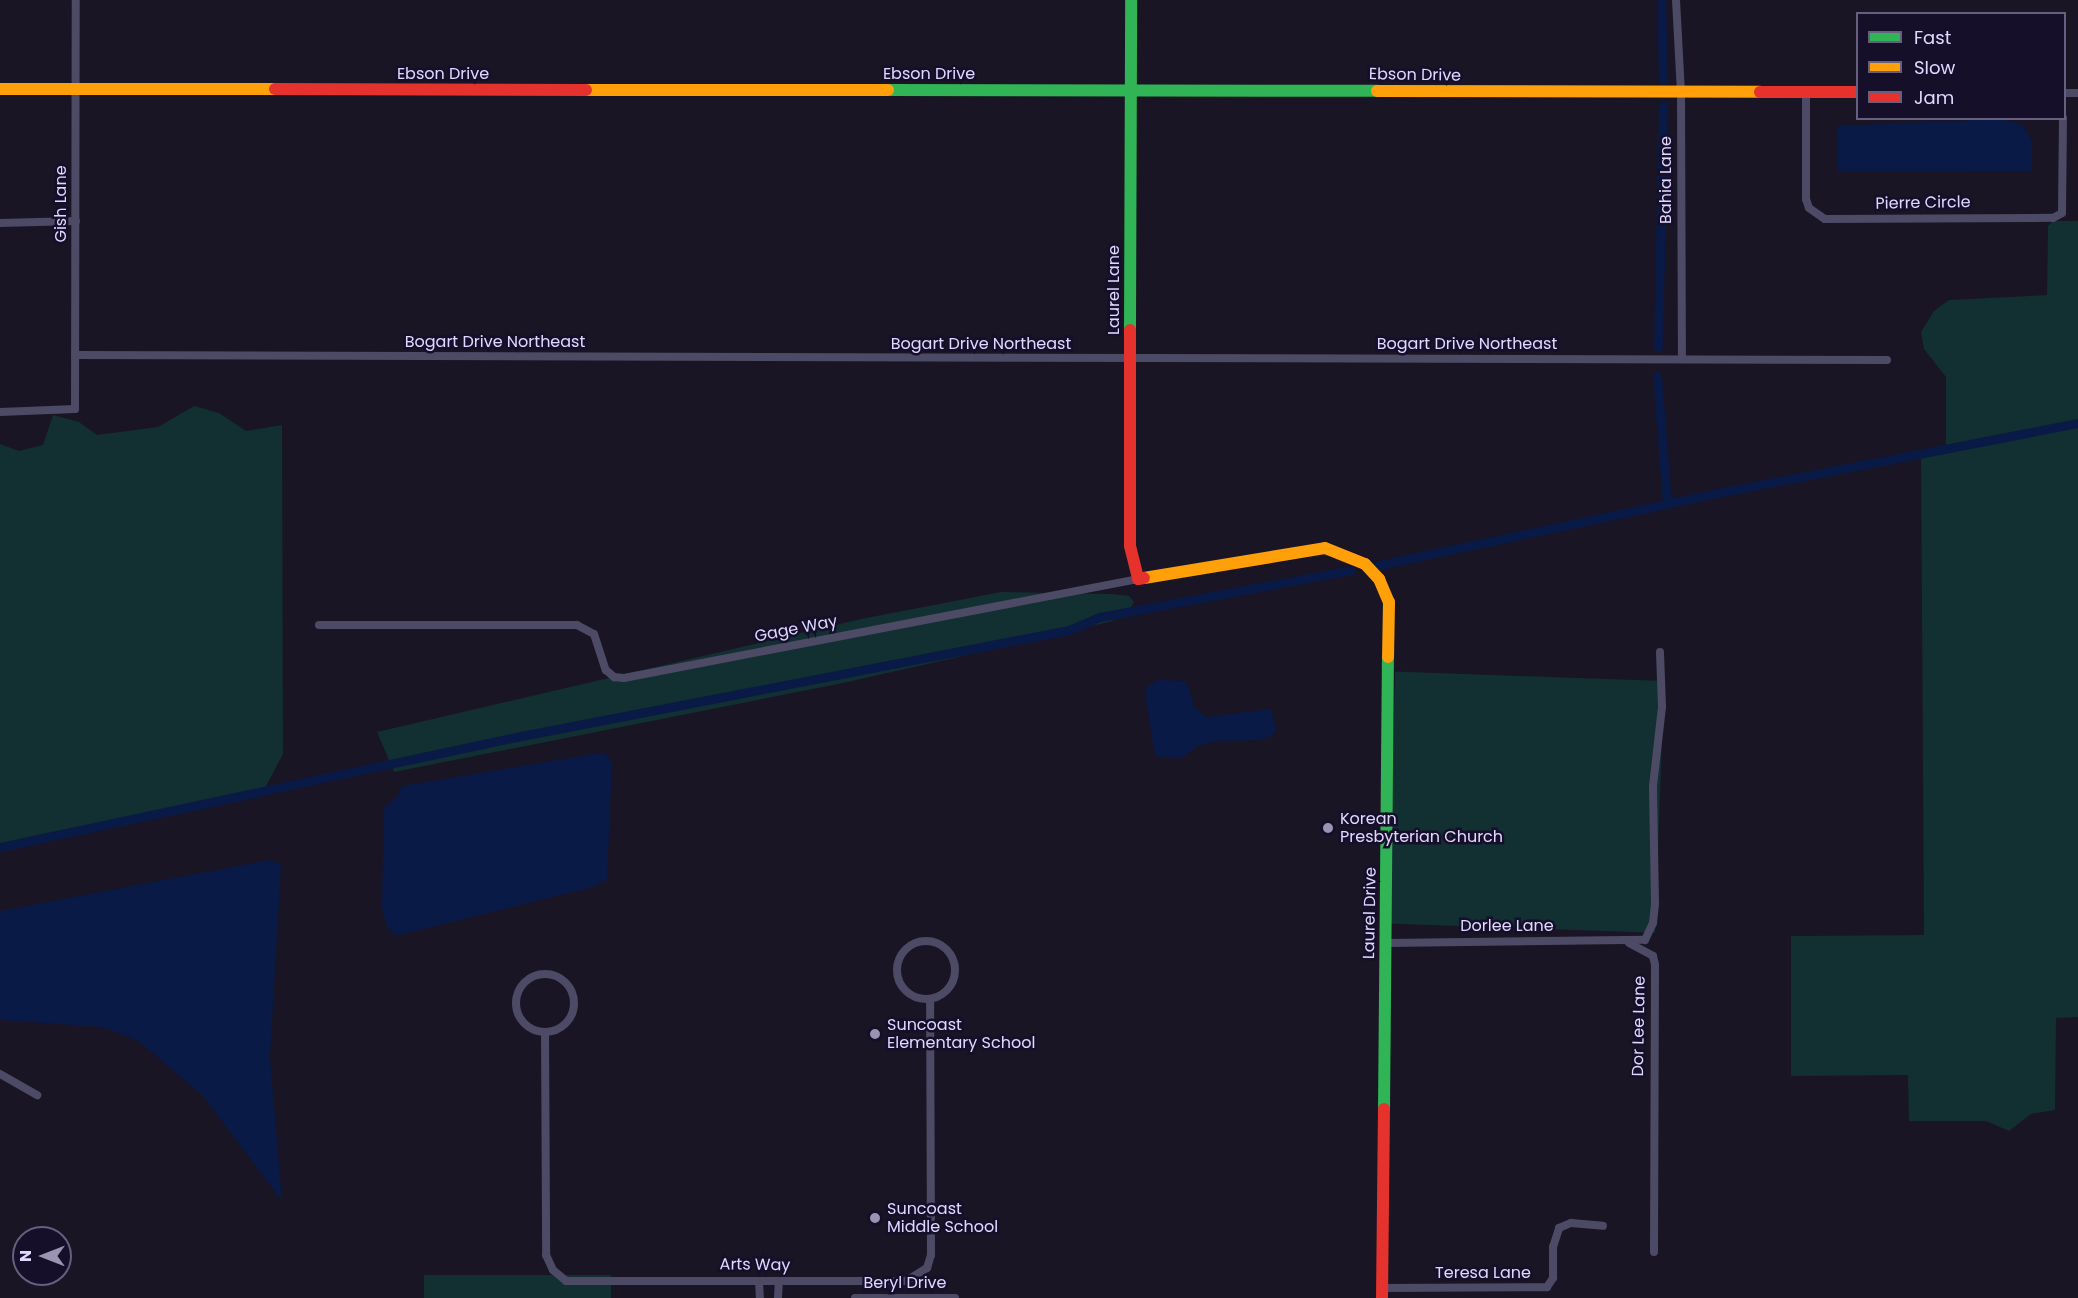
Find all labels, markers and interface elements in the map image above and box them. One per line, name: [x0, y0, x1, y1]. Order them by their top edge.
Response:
legend: [1856, 12, 2066, 120]
text: Fast: [1914, 25, 1951, 50]
text: Slow: [1914, 55, 1955, 80]
street label: Ebson Drive: [397, 64, 489, 84]
street label: Ebson Drive: [883, 64, 975, 84]
street label: Ebson Drive: [1369, 65, 1461, 85]
text: Jam: [1914, 85, 1954, 110]
street label: Bahia Lane: [1656, 136, 1676, 224]
street label: Gish Lane: [51, 165, 71, 243]
street label: Pierre Circle: [1875, 193, 1971, 213]
street label: Laurel Lane: [1104, 245, 1124, 335]
street label: Bogart Drive Northeast: [405, 332, 585, 352]
street label: Bogart Drive Northeast: [891, 334, 1071, 354]
street label: Bogart Drive Northeast: [1377, 334, 1557, 354]
street label: Gage Way: [753, 612, 839, 646]
place label: Korean Presbyterian Church: [1340, 809, 1503, 847]
marker: Korean Presbyterian Church: [1321, 821, 1335, 835]
street label: Laurel Drive: [1360, 867, 1380, 959]
street label: Dorlee Lane: [1460, 916, 1554, 936]
street label: Dor Lee Lane: [1629, 975, 1649, 1077]
place label: Suncoast Elementary School: [887, 1015, 1035, 1053]
marker: Suncoast Elementary School: [868, 1027, 882, 1041]
place label: Suncoast Middle School: [887, 1199, 998, 1237]
marker: Suncoast Middle School: [868, 1211, 882, 1225]
north arrow: [12, 1226, 72, 1286]
text: N: [14, 1250, 37, 1262]
street label: Arts Way: [720, 1255, 790, 1275]
street label: Teresa Lane: [1435, 1263, 1531, 1283]
street label: Beryl Drive: [863, 1273, 947, 1293]

